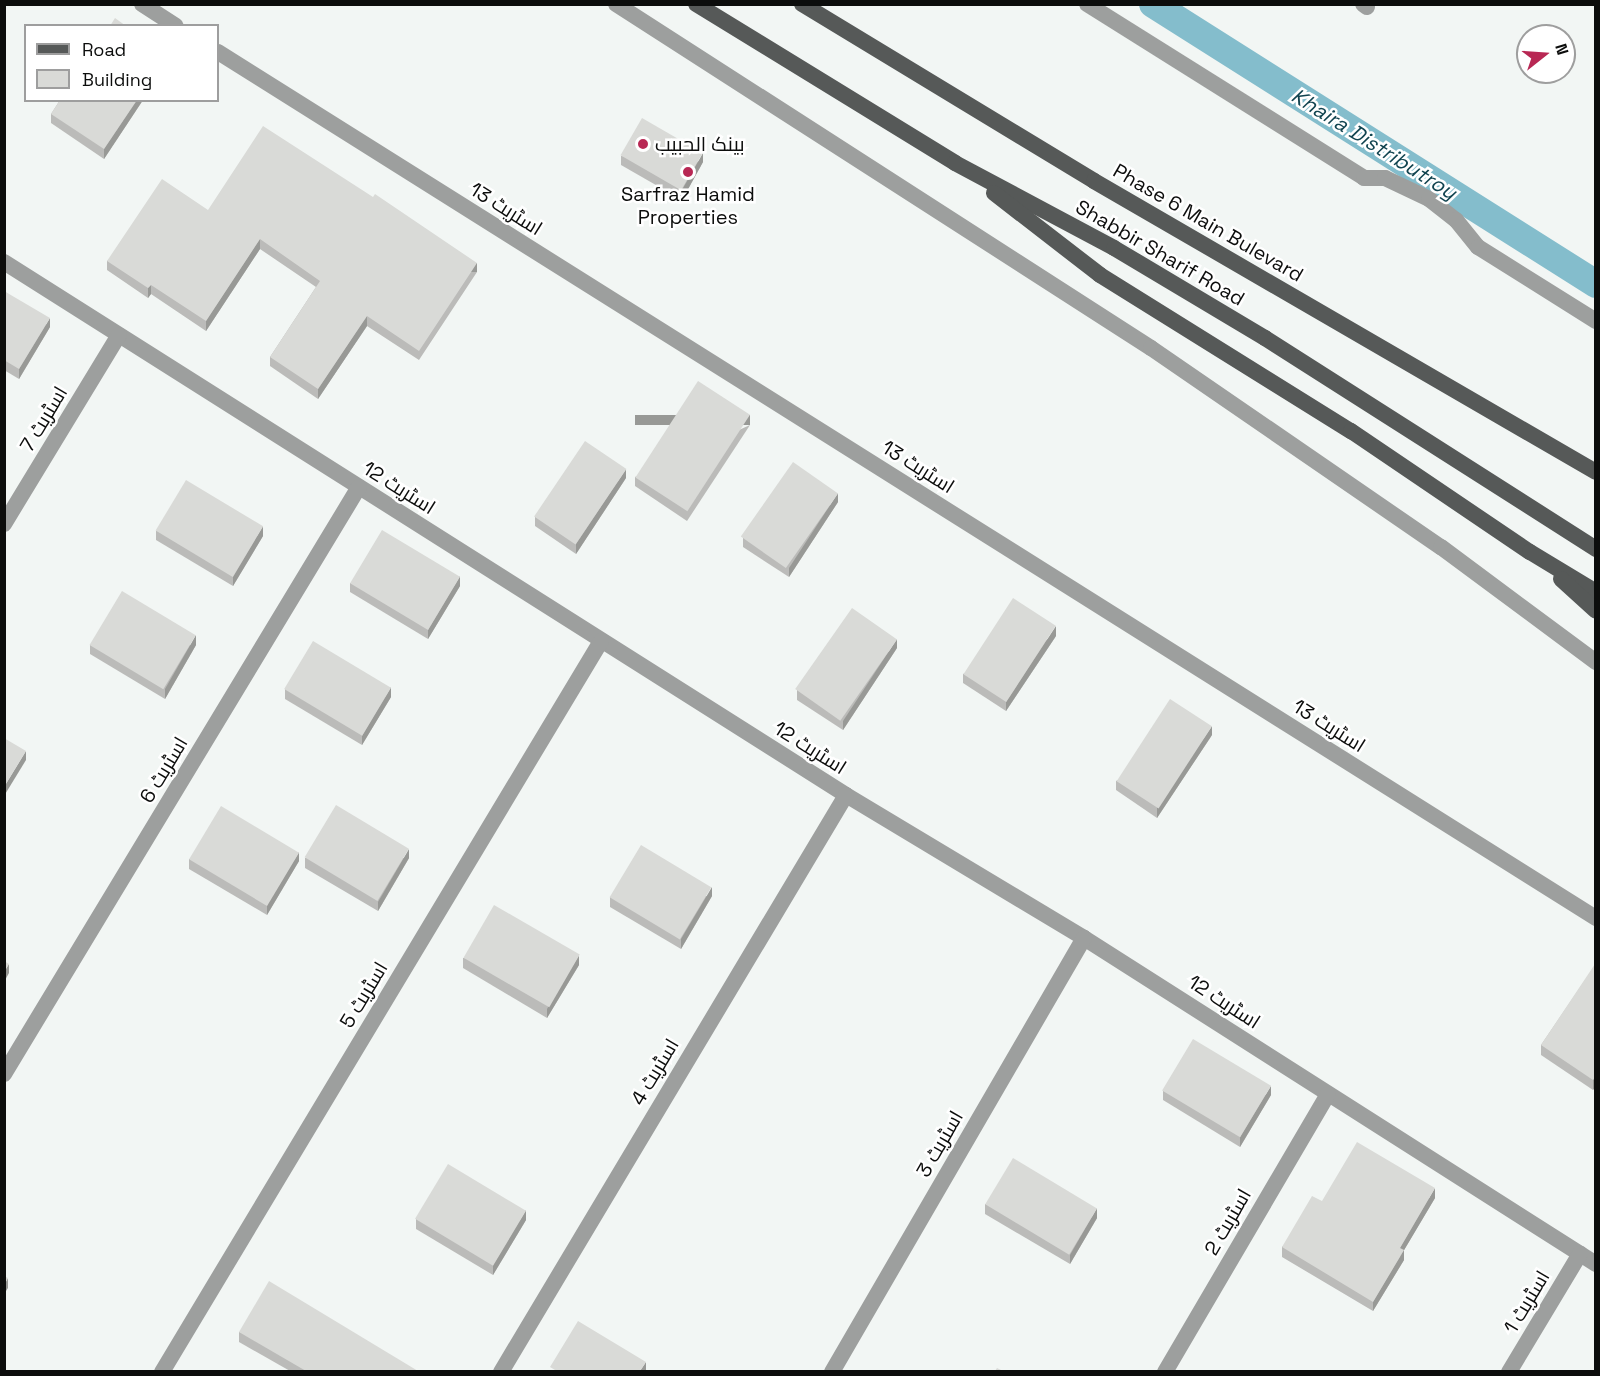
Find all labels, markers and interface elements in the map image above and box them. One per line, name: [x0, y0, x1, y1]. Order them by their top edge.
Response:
legend: [24, 24, 219, 102]
north arrow: [1516, 24, 1576, 84]
text: Road: [82, 38, 126, 61]
text: N: [1550, 41, 1573, 57]
text: Building: [82, 68, 152, 91]
water label: Khaira Distributroy: [1287, 83, 1461, 205]
place label: بينک الحبيب: [655, 132, 745, 156]
marker: بينک الحبيب: [636, 137, 650, 151]
street label: Phase 6 Main Bulevard: [1109, 159, 1307, 287]
marker: Sarfraz Hamid Properties: [681, 165, 695, 179]
street label: اسٹریٹ 13: [465, 177, 547, 241]
place label: Sarfraz Hamid Properties: [621, 182, 755, 229]
street label: Shabbir Sharif Road: [1071, 195, 1249, 311]
street label: اسٹریٹ 7: [15, 382, 73, 456]
street label: اسٹریٹ 13: [877, 435, 959, 499]
street label: اسٹریٹ 12: [358, 456, 440, 520]
street label: اسٹریٹ 13: [1288, 694, 1370, 758]
street label: اسٹریٹ 12: [769, 716, 851, 780]
street label: اسٹریٹ 6: [135, 733, 193, 807]
street label: اسٹریٹ 5: [335, 958, 393, 1032]
street label: اسٹریٹ 12: [1183, 970, 1265, 1034]
street label: اسٹریٹ 4: [626, 1034, 684, 1110]
street label: اسٹریٹ 3: [911, 1107, 969, 1181]
street label: اسٹریٹ 2: [1199, 1185, 1257, 1259]
street label: اسٹریٹ 1: [1499, 1266, 1555, 1338]

